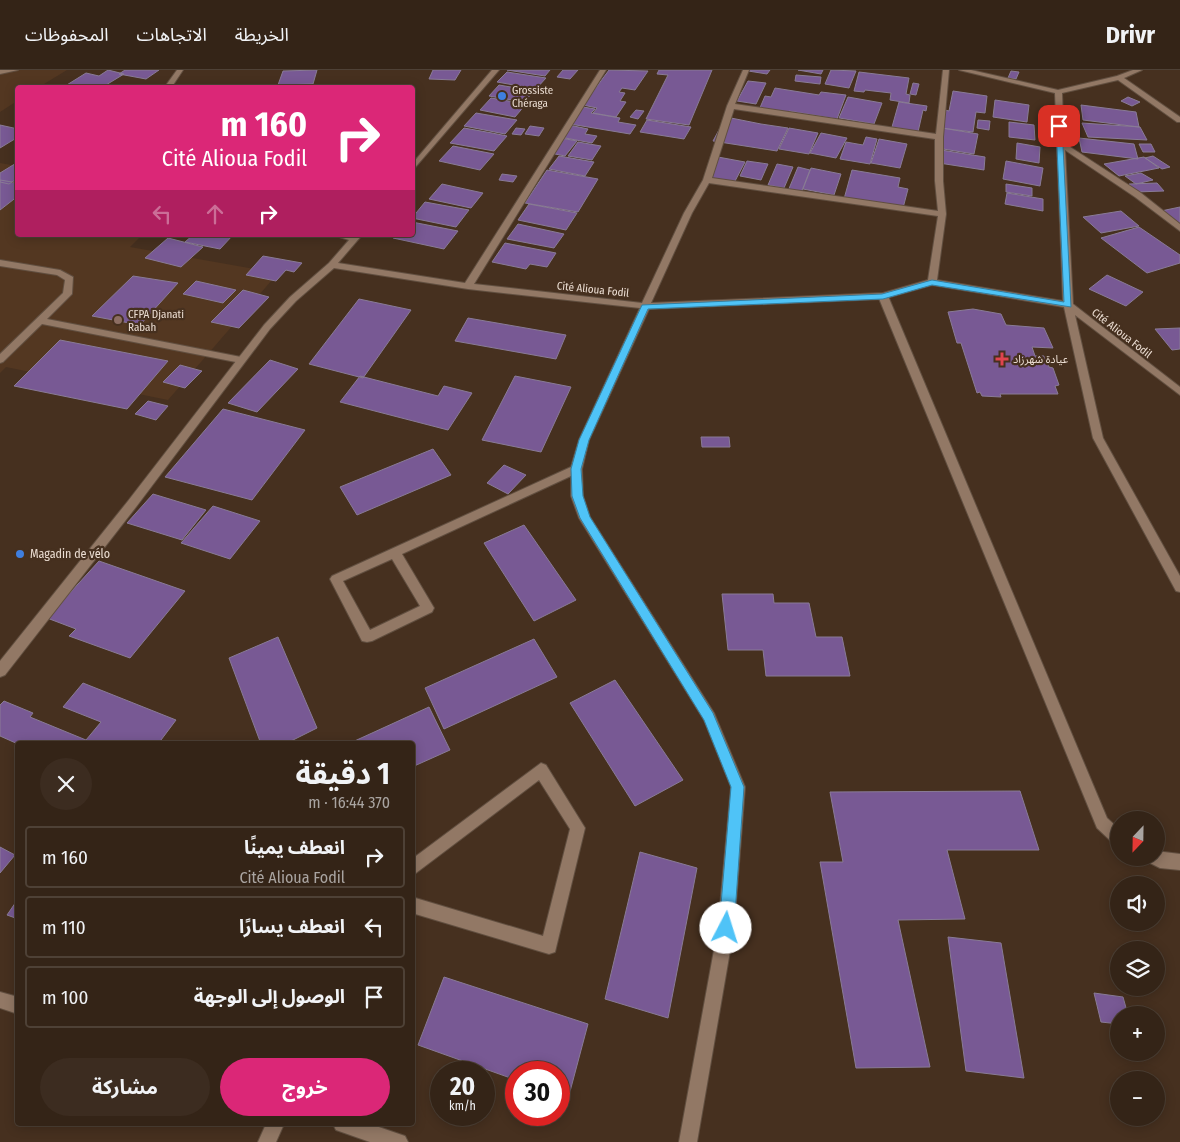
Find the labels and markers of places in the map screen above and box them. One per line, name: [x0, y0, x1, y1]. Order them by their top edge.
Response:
place label: Grossiste Chéraga: [512, 84, 553, 110]
marker: Grossiste Chéraga: [496, 90, 508, 102]
pin: [1038, 105, 1080, 147]
place label: CFPA Djanati Rabah: [128, 308, 184, 334]
marker: CFPA Djanati Rabah: [112, 314, 124, 326]
marker: عيادة شهرزاد: [995, 352, 1009, 366]
place label: عيادة شهرزاد: [1013, 353, 1069, 366]
place label: Magadin de vélo: [30, 547, 110, 561]
marker: Magadin de vélo: [14, 548, 26, 560]

